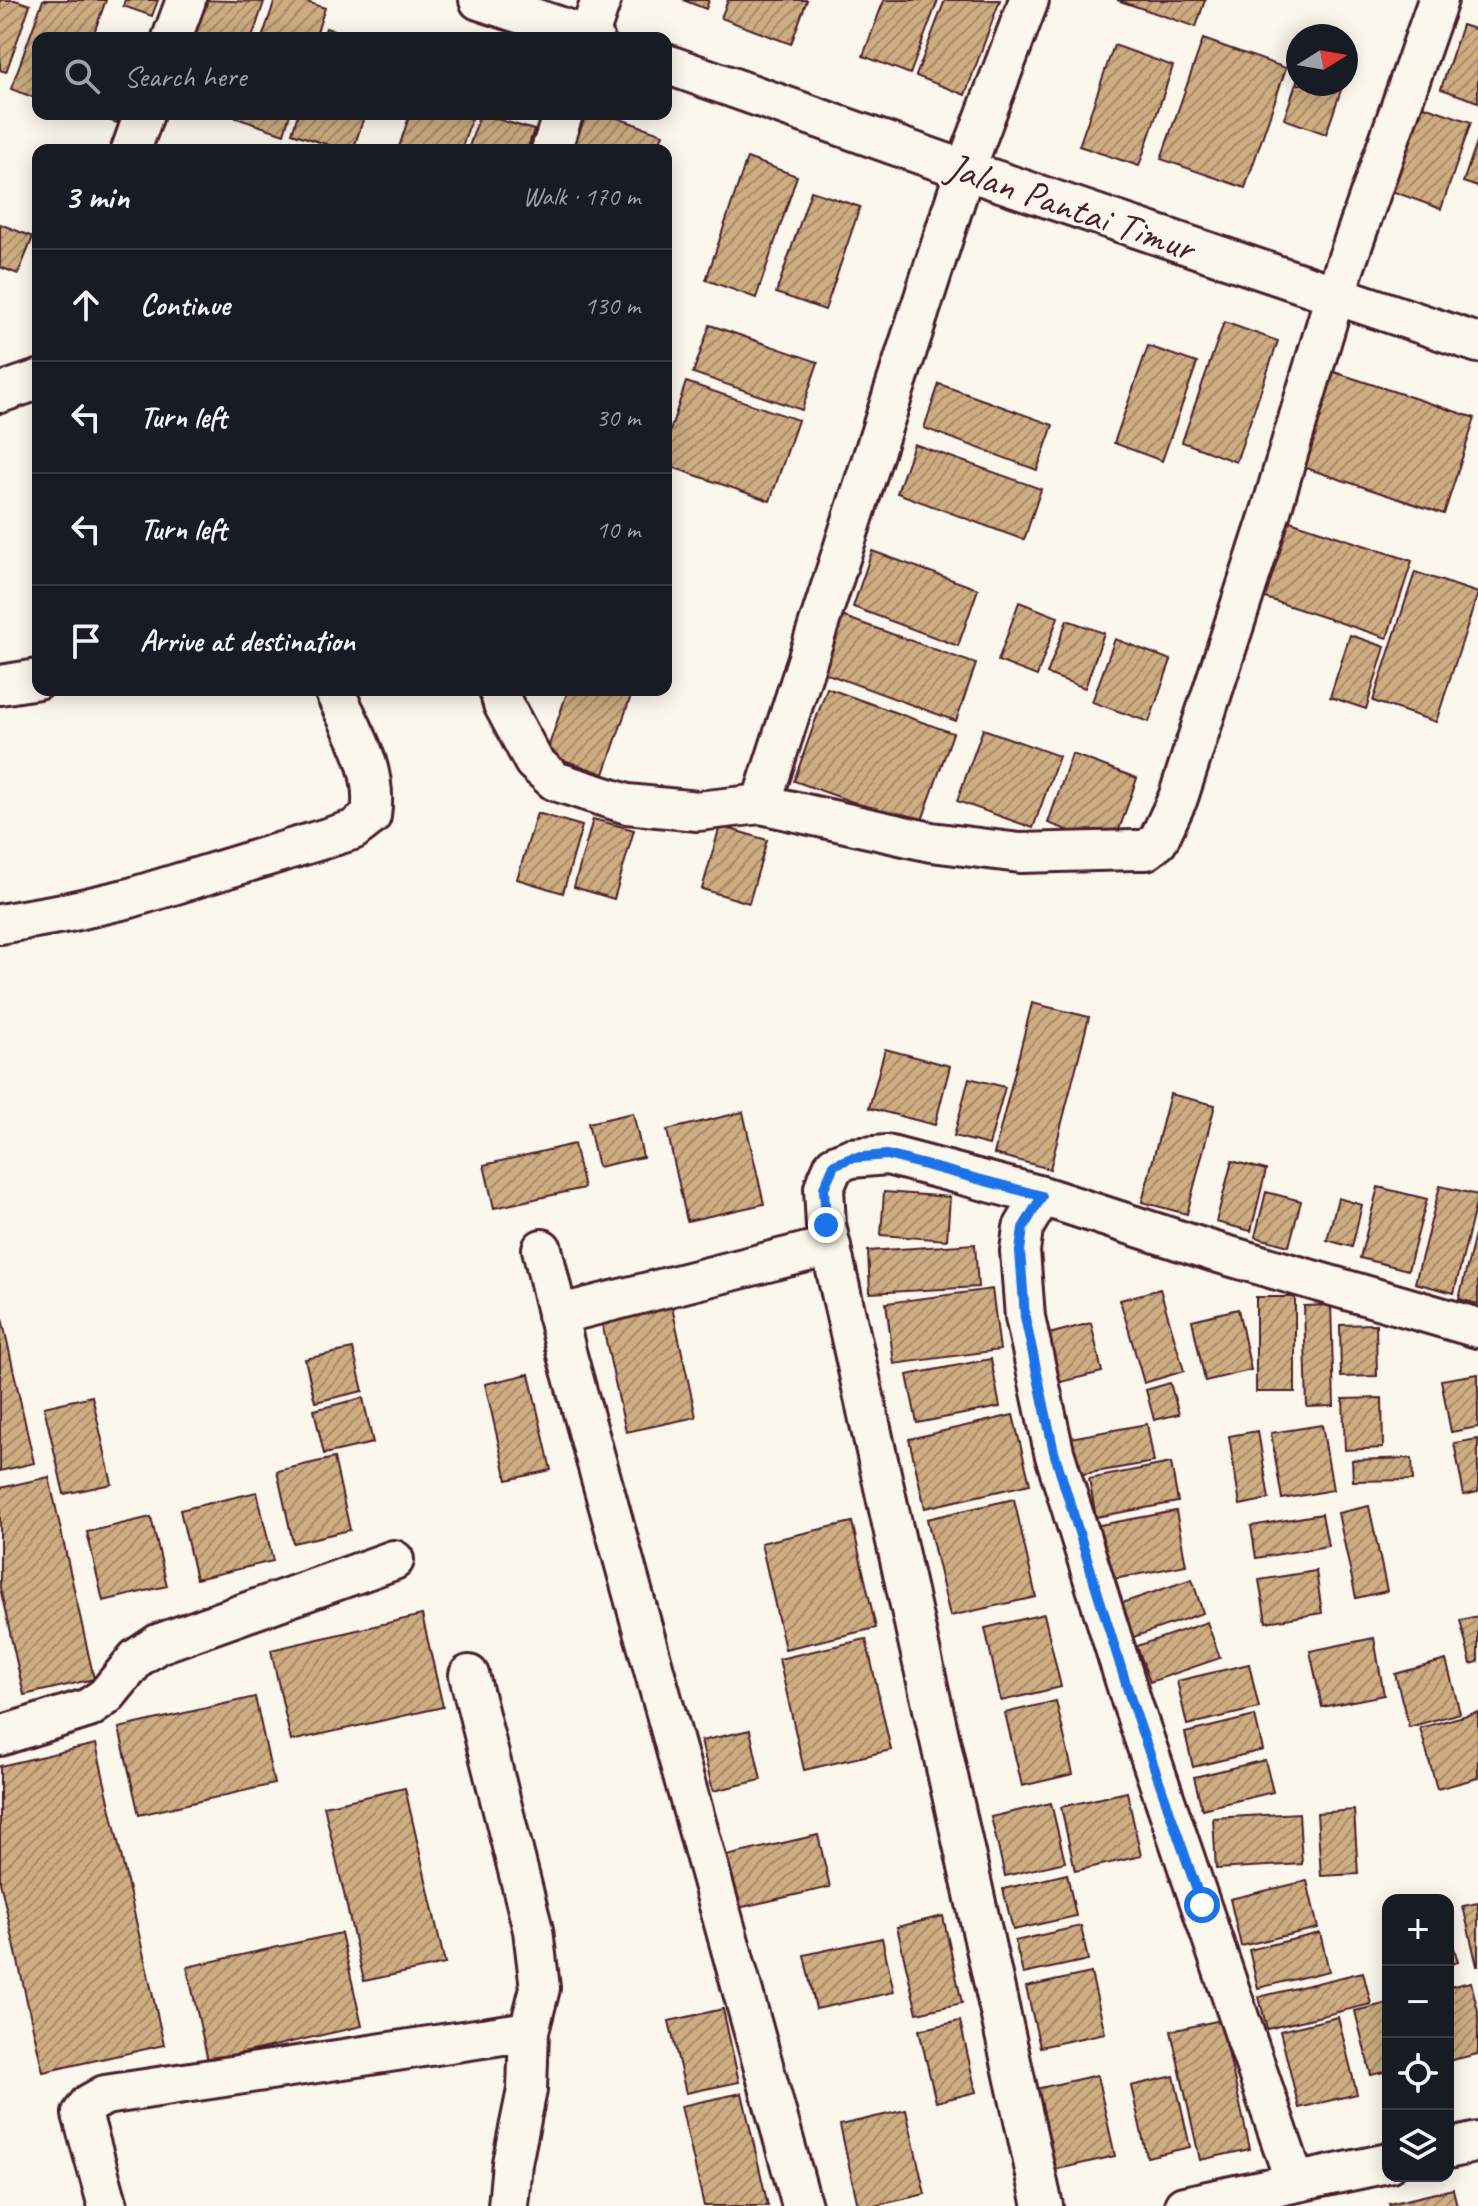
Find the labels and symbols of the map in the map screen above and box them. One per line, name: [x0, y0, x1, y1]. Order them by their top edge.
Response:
north arrow: [1286, 24, 1358, 96]
street label: Jalan Pantai Timur: [938, 141, 1204, 274]
route end: [808, 1207, 844, 1243]
route start: [1184, 1887, 1220, 1923]

